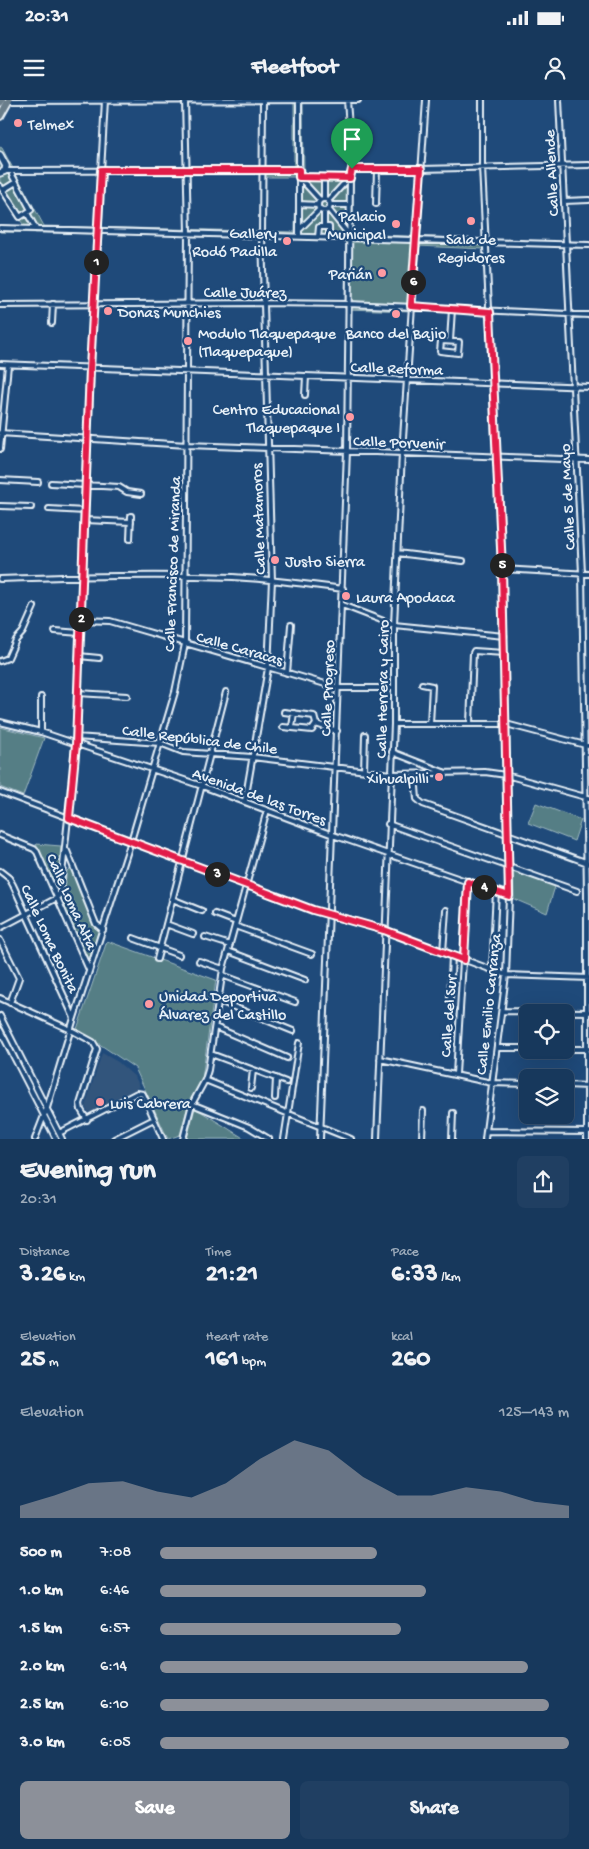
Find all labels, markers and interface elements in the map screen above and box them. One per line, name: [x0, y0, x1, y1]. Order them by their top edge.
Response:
text: 20:31: [25, 6, 69, 29]
icon: menu: [20, 54, 48, 82]
icon: person: [541, 54, 569, 82]
text: Fleetfoot: [251, 55, 338, 81]
marker: Telmex: [12, 117, 24, 129]
place label: Telmex: [27, 117, 75, 136]
pin: [331, 118, 373, 169]
icon: arrive: [338, 125, 366, 153]
street label: Calle Allende: [542, 128, 565, 217]
place label: Palacio Municipal: [327, 209, 386, 246]
marker: Sala de Regidores: [465, 215, 477, 227]
marker: Palacio Municipal: [390, 218, 402, 230]
place label: Gallery Rodó Padilla: [192, 226, 278, 263]
place label: Sala de Regidores: [438, 232, 505, 269]
marker: Gallery Rodó Padilla: [281, 235, 293, 247]
pin: 1: [84, 250, 108, 274]
text: 1: [94, 254, 99, 271]
place label: Parián: [328, 267, 372, 286]
marker: Parián: [376, 267, 388, 279]
pin: 6: [400, 270, 426, 294]
text: 6: [410, 274, 417, 291]
street label: Calle Juárez: [204, 285, 287, 304]
marker: Donas Munchies: [102, 305, 114, 317]
place label: Donas Munchies: [117, 305, 222, 324]
marker: Banco del Bajio: [390, 308, 402, 320]
place label: Modulo Tlaquepaque (Tlaquepaque): [198, 326, 337, 363]
place label: Banco del Bajio: [345, 326, 446, 345]
marker: Modulo Tlaquepaque (Tlaquepaque): [182, 335, 194, 347]
street label: Calle Reforma: [350, 359, 444, 382]
place label: Centro Educacional Tlaquepaque I: [213, 402, 340, 439]
marker: Centro Educacional Tlaquepaque I: [344, 411, 356, 423]
street label: Calle Porvenir: [353, 433, 446, 456]
street label: Calle 5 de Mayo: [557, 443, 582, 550]
street label: Calle Matamoros: [249, 462, 272, 575]
street label: Calle Francisco de Miranda: [162, 475, 187, 652]
pin: 5: [490, 552, 514, 578]
marker: Justo Sierra: [269, 554, 281, 566]
place label: Justo Sierra: [285, 554, 366, 573]
text: 5: [499, 557, 506, 574]
marker: Laura Apodaca: [340, 590, 352, 602]
place label: Laura Apodaca: [356, 590, 456, 609]
pin: 2: [68, 606, 94, 632]
text: 2: [78, 611, 85, 628]
street label: Calle Herrera y Cairo: [374, 620, 395, 759]
street label: Calle Caracas: [194, 629, 285, 672]
street label: Calle Progreso: [318, 639, 341, 737]
street label: Calle República de Chile: [121, 723, 279, 761]
street label: Avenida de las Torres: [189, 765, 329, 832]
place label: Xihualpilli: [366, 771, 429, 790]
marker: Xihualpilli: [433, 771, 445, 783]
street label: Calle Loma Alta: [40, 851, 100, 954]
pin: 3: [204, 862, 230, 886]
text: 3: [214, 866, 221, 883]
pin: 4: [472, 874, 496, 900]
text: 4: [481, 879, 488, 896]
street label: Calle Loma Bonita: [14, 882, 82, 998]
street label: Calle Emilio Carranza: [474, 932, 507, 1076]
street label: Calle del Sur: [438, 973, 463, 1058]
place label: Unidad Deportiva Álvarez del Castillo: [159, 989, 286, 1026]
marker: Unidad Deportiva Álvarez del Castillo: [143, 998, 155, 1010]
map controls: [519, 1004, 574, 1124]
button: locate: [519, 1004, 574, 1059]
button: layers: [519, 1069, 574, 1124]
marker: Luis Cabrera: [94, 1096, 106, 1108]
place label: Luis Cabrera: [110, 1096, 192, 1115]
text: Evening run: [20, 1155, 156, 1188]
button: share: [517, 1156, 569, 1208]
text: 20:31: [20, 1191, 57, 1210]
text: Distance: [20, 1244, 69, 1261]
text: Time: [206, 1244, 231, 1261]
text: Pace: [391, 1244, 419, 1261]
text: 3.26: [20, 1261, 66, 1290]
text: 21:21: [206, 1261, 258, 1290]
text: 6:33: [391, 1261, 438, 1290]
text: km: [66, 1269, 85, 1286]
text: /km: [438, 1269, 461, 1286]
text: Elevation: [20, 1329, 76, 1346]
text: Heart rate: [206, 1329, 268, 1346]
text: kcal: [391, 1329, 413, 1346]
text: 25: [20, 1346, 45, 1375]
text: 161: [206, 1346, 239, 1375]
text: 260: [391, 1346, 430, 1375]
text: m: [45, 1354, 59, 1371]
text: bpm: [239, 1354, 266, 1371]
text: Elevation: [20, 1404, 84, 1423]
text: 125–143 m: [499, 1404, 569, 1423]
text: 500 m: [20, 1544, 62, 1563]
text: 7:08: [100, 1544, 131, 1563]
text: 1.0 km: [20, 1582, 63, 1601]
text: 6:46: [100, 1582, 129, 1601]
text: 1.5 km: [20, 1620, 62, 1639]
text: 6:57: [100, 1620, 130, 1639]
text: 2.0 km: [20, 1658, 64, 1677]
text: 6:14: [100, 1658, 127, 1677]
text: 2.5 km: [20, 1696, 64, 1715]
text: 6:10: [100, 1696, 129, 1715]
text: 3.0 km: [20, 1734, 65, 1753]
text: 6:05: [100, 1734, 131, 1753]
button: Save: [20, 1781, 290, 1839]
button: Share: [300, 1781, 569, 1839]

